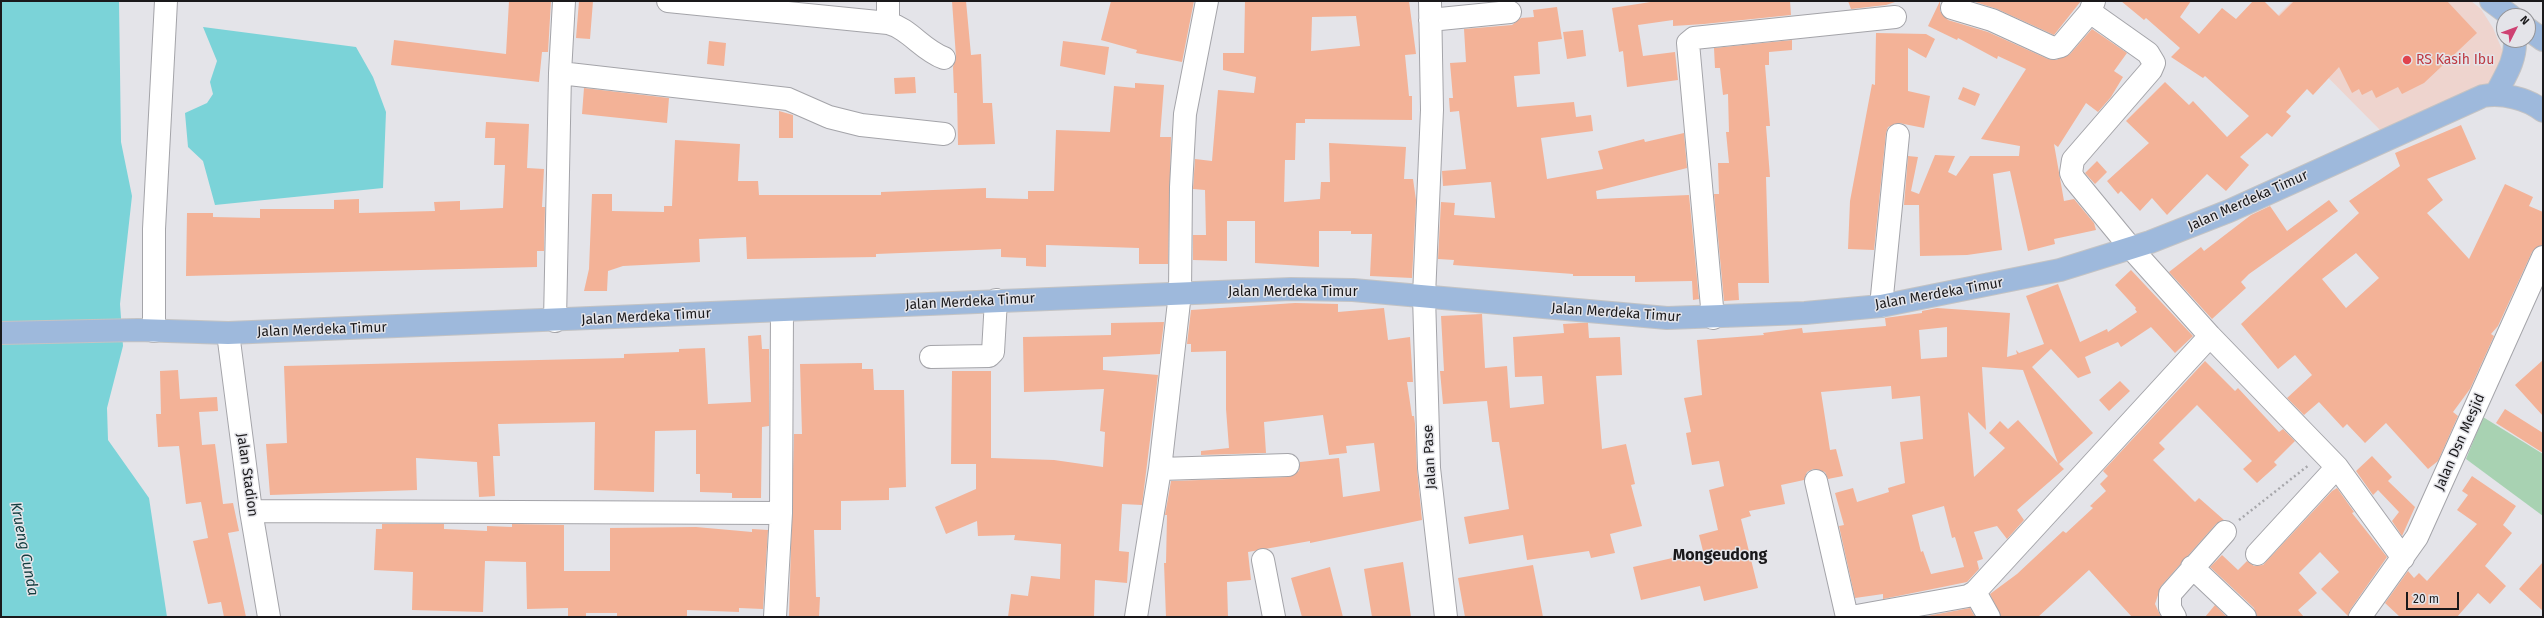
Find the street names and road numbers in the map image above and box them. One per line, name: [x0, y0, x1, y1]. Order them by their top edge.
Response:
street label: Jalan Merdeka Timur: [2185, 167, 2311, 235]
street label: Jalan Merdeka Timur: [1874, 274, 2004, 314]
street label: Jalan Merdeka Timur: [1228, 284, 1358, 300]
street label: Jalan Merdeka Timur: [905, 290, 1035, 314]
street label: Jalan Merdeka Timur: [1551, 300, 1681, 326]
street label: Jalan Merdeka Timur: [581, 305, 711, 329]
street label: Jalan Merdeka Timur: [257, 319, 387, 341]
street label: Jalan Dsn Mesjid: [2431, 391, 2489, 493]
street label: Jalan Pase: [1420, 424, 1440, 490]
street label: Jalan Stadion: [233, 432, 261, 518]

